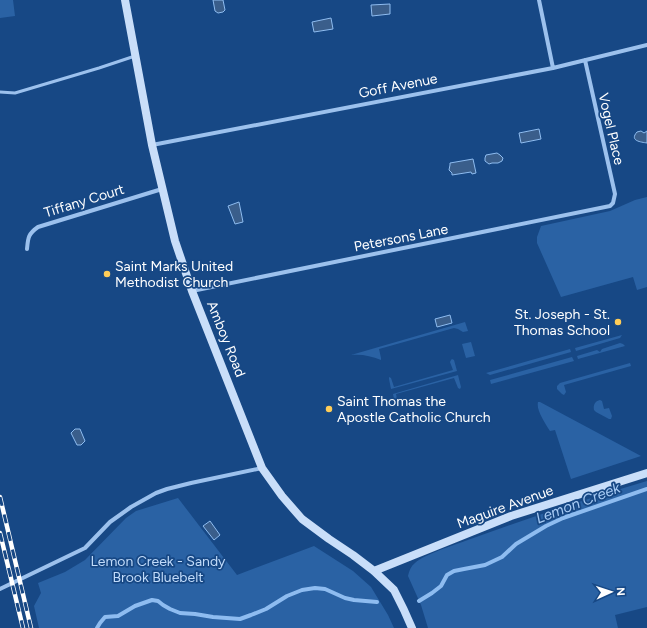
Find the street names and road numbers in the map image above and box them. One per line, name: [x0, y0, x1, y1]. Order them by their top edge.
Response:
street label: Goff Avenue: [357, 70, 439, 102]
street label: Vogel Place: [594, 91, 628, 167]
street label: Tiffany Court: [42, 181, 126, 221]
street label: Petersons Lane: [352, 220, 450, 255]
street label: Amboy Road: [203, 298, 249, 380]
street label: Maguire Avenue: [454, 482, 556, 532]

